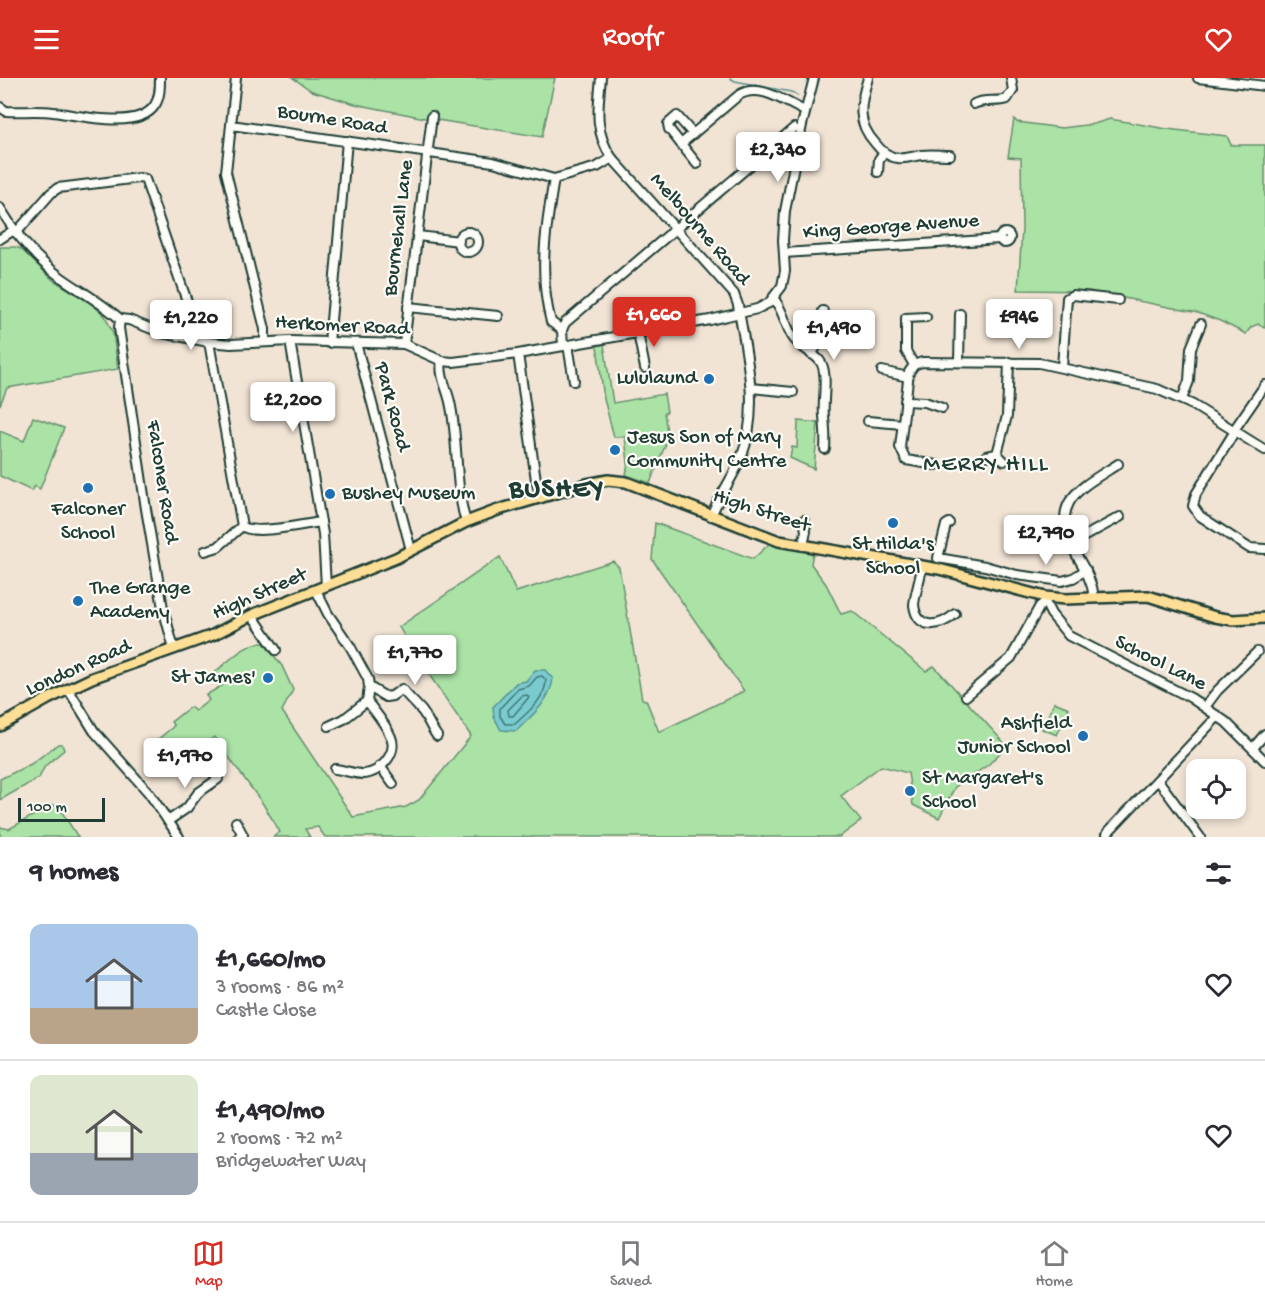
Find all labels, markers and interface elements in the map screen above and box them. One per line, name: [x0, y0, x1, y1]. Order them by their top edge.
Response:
icon: menu: [30, 23, 63, 56]
text: Roofr: [603, 23, 663, 55]
icon: heart: [1202, 23, 1235, 56]
street label: Bourne Road: [274, 100, 390, 142]
pin: £2,340: [729, 132, 827, 183]
text: £2,340: [750, 140, 806, 163]
street label: Bournehall Lane: [379, 157, 421, 299]
street label: Melbourne Road: [643, 169, 756, 293]
street label: King George Avenue: [802, 209, 981, 247]
pin: £1,660: [605, 297, 703, 348]
pin: £946: [983, 299, 1055, 350]
pin: £1,220: [142, 300, 240, 351]
text: £1,660: [627, 305, 681, 328]
text: £946: [1000, 307, 1038, 330]
text: £1,220: [164, 308, 218, 331]
pin: £1,490: [785, 310, 883, 361]
street label: Herkomer Road: [274, 311, 412, 343]
text: £1,490: [807, 318, 861, 341]
street label: Park Road: [367, 359, 415, 456]
place label: Lululaund: [617, 367, 699, 392]
marker: Lululaund: [702, 372, 716, 386]
pin: £2,200: [244, 382, 342, 433]
text: £2,200: [264, 390, 322, 413]
street label: Falconer Road: [139, 418, 183, 547]
place label: Jesus Son of Mary Community Centre: [627, 426, 788, 475]
marker: Jesus Son of Mary Community Centre: [608, 443, 622, 457]
district label: MERRY HILL: [923, 451, 1049, 480]
district label: BUSHEY: [508, 475, 605, 507]
marker: Falconer School: [81, 481, 95, 495]
place label: Bushey Museum: [341, 482, 476, 507]
street label: High Street: [709, 485, 815, 540]
marker: Bushey Museum: [323, 487, 337, 501]
place label: Falconer School: [50, 498, 126, 547]
pin: £2,790: [997, 515, 1095, 566]
marker: St Hilda's School: [886, 516, 900, 530]
text: £2,790: [1018, 523, 1074, 546]
place label: St Hilda's School: [852, 533, 935, 582]
street label: High Street: [209, 562, 313, 627]
place label: The Grange Academy: [89, 577, 191, 626]
marker: The Grange Academy: [71, 594, 85, 608]
street label: School Lane: [1110, 630, 1211, 698]
street label: London Road: [22, 634, 137, 703]
pin: £1,770: [366, 635, 464, 686]
text: £1,770: [387, 643, 443, 666]
place label: St James': [171, 666, 256, 691]
marker: St James': [261, 671, 275, 685]
place label: Ashfield Junior School: [958, 712, 1073, 761]
marker: Ashfield Junior School: [1076, 729, 1090, 743]
pin: £1,970: [136, 738, 234, 789]
text: £1,970: [157, 746, 213, 769]
map controls: [1186, 759, 1246, 819]
button: locate: [1186, 759, 1246, 819]
place label: St Margaret's School: [922, 767, 1044, 816]
marker: St Margaret's School: [903, 784, 917, 798]
scale bar: [18, 795, 105, 822]
text: 100 m: [27, 799, 67, 818]
icon: filters: [1202, 857, 1235, 890]
text: 9 homes: [30, 858, 118, 889]
text: £1,660/mo: [216, 946, 326, 977]
icon: home: [78, 948, 150, 1020]
icon: heart: [1202, 968, 1235, 1001]
text: 3 rooms · 86 m²: [216, 977, 344, 1000]
text: Castle Close: [216, 1000, 316, 1023]
text: £1,490/mo: [216, 1097, 325, 1128]
icon: home: [78, 1099, 150, 1171]
icon: heart: [1202, 1119, 1235, 1152]
text: 2 rooms · 72 m²: [216, 1128, 343, 1151]
text: Bridgewater Way: [216, 1151, 366, 1174]
tab: Map: [192, 1237, 225, 1292]
tab: Saved: [610, 1237, 651, 1292]
tab: Home: [1036, 1237, 1073, 1292]

